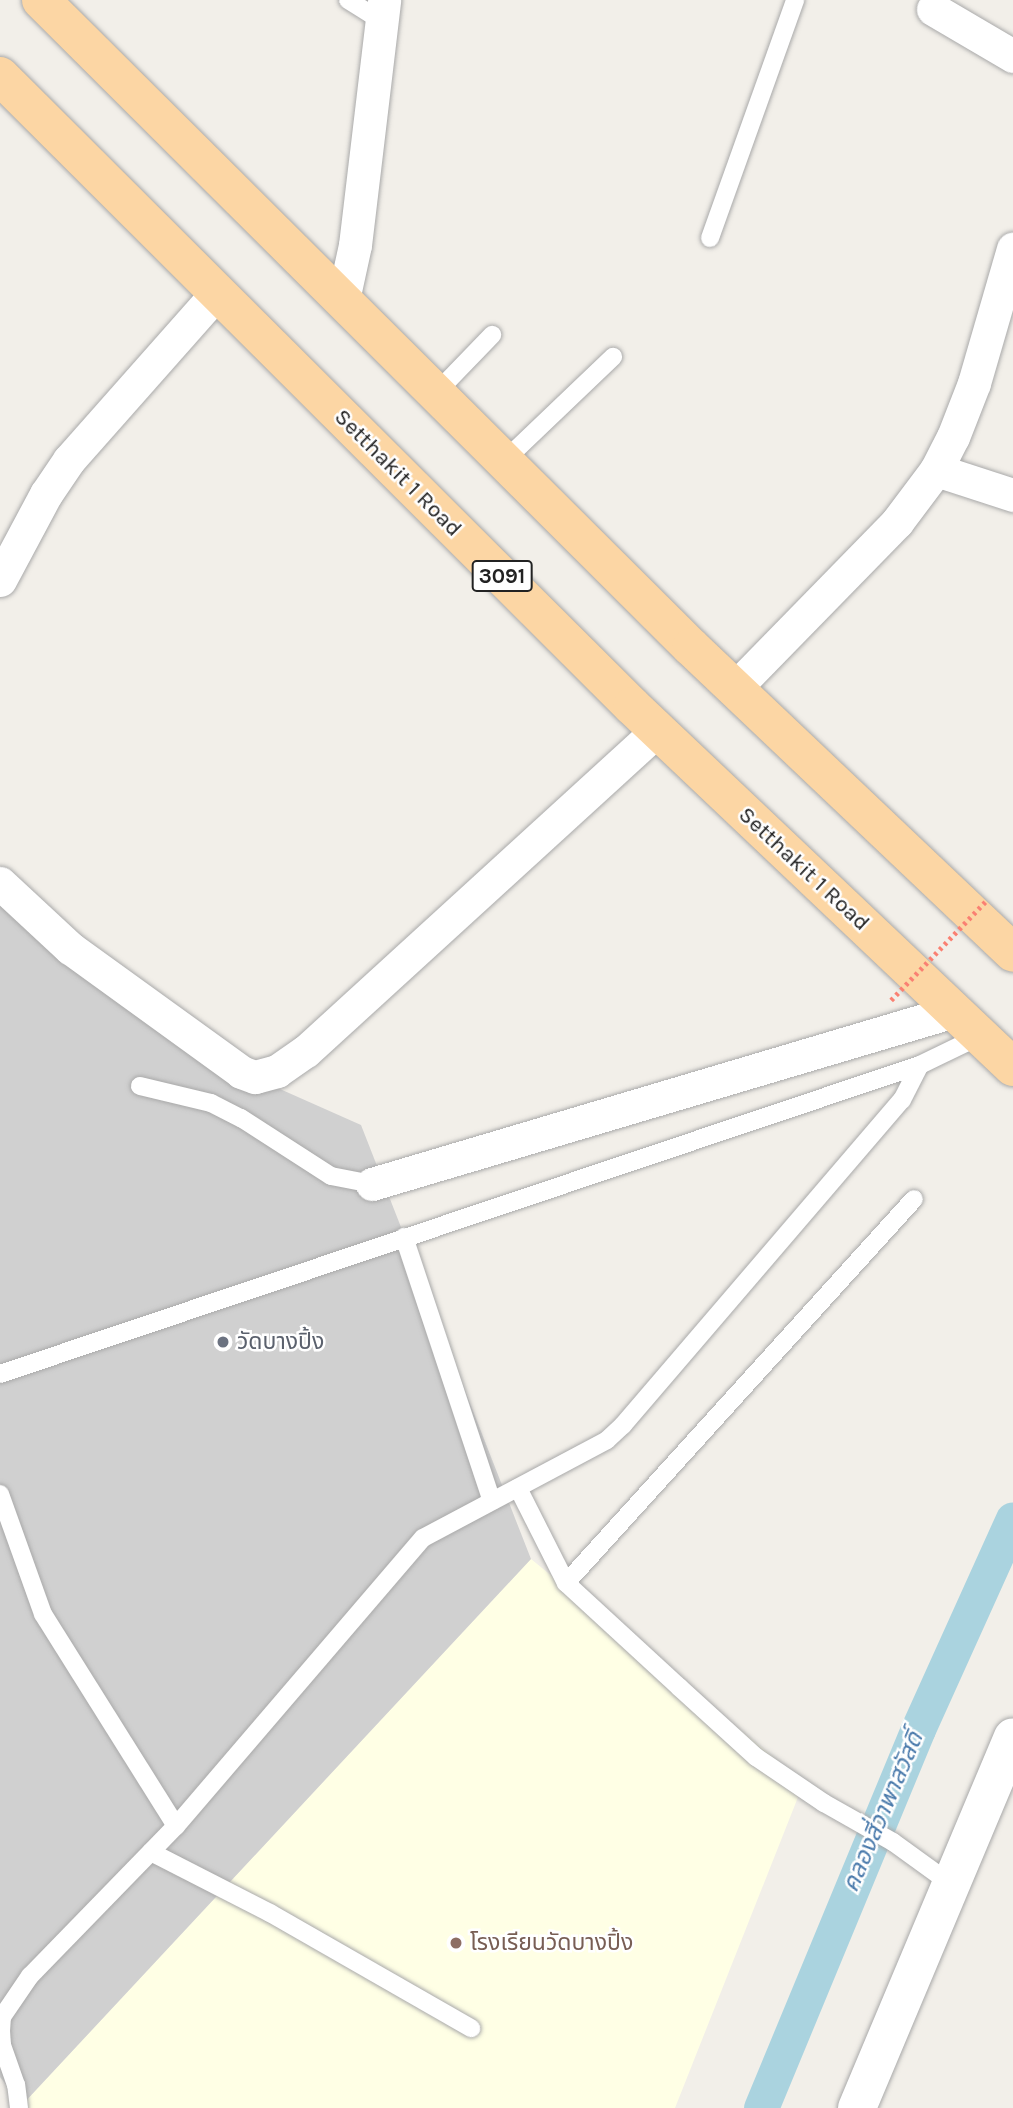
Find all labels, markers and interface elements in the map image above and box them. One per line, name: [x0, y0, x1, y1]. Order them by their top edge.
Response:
street label: Setthakit 1 Road: [328, 403, 468, 543]
road number: 3091: [470, 558, 534, 594]
street label: Setthakit 1 Road: [733, 801, 875, 937]
place label: วัดบางปิ้ง: [237, 1328, 324, 1356]
marker: วัดบางปิ้ง: [215, 1334, 231, 1350]
water label: คลองสี่วาพาสวัสดิ์: [836, 1728, 930, 1896]
place label: โรงเรียนวัดบางปิ้ง: [470, 1929, 633, 1957]
marker: โรงเรียนวัดบางปิ้ง: [448, 1935, 464, 1951]

